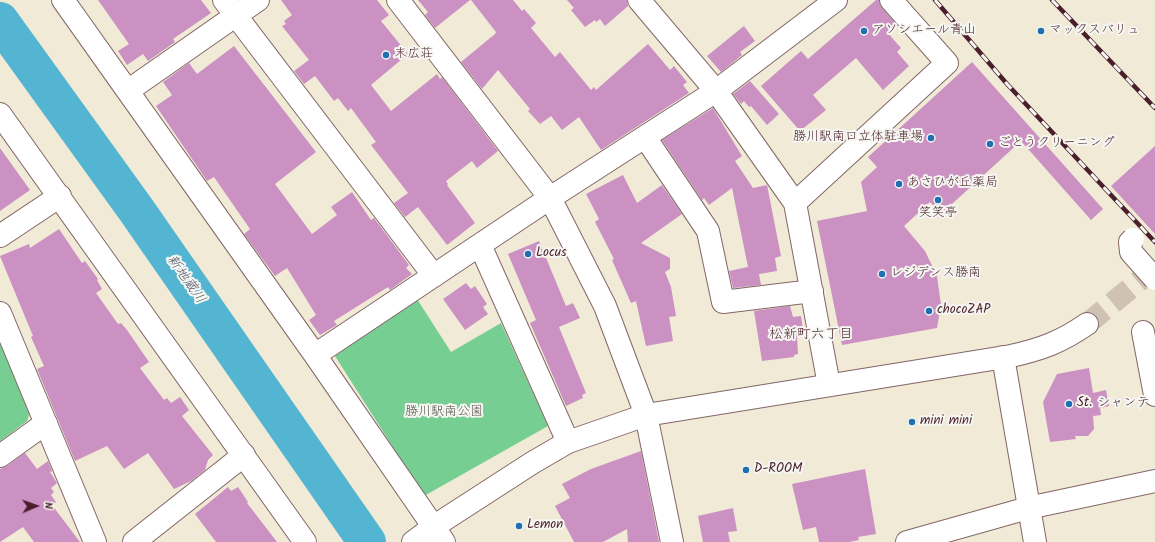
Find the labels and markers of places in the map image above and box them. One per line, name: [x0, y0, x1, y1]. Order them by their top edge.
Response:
place label: アソシエール青山: [872, 23, 976, 39]
place label: マックスバリュ: [1049, 23, 1140, 39]
marker: アソシエール青山: [859, 26, 869, 36]
marker: マックスバリュ: [1036, 26, 1046, 36]
place label: 末広荘: [394, 47, 433, 63]
marker: 末広荘: [381, 50, 391, 60]
place label: 勝川駅南口立体駐車場: [793, 130, 923, 146]
marker: 勝川駅南口立体駐車場: [926, 133, 936, 143]
place label: ごとうクリーニング: [998, 136, 1115, 152]
marker: ごとうクリーニング: [985, 139, 995, 149]
place label: あさひが丘薬局: [907, 176, 998, 192]
marker: あさひが丘薬局: [894, 179, 904, 189]
marker: 笑笑亭: [933, 195, 943, 205]
place label: 笑笑亭: [919, 206, 957, 222]
place label: Locus: [536, 246, 567, 262]
marker: Locus: [523, 249, 533, 259]
place label: レジデンス勝南: [890, 266, 981, 282]
marker: レジデンス勝南: [877, 269, 887, 279]
place label: chocoZAP: [937, 303, 990, 319]
marker: chocoZAP: [924, 306, 934, 316]
place label: St. シャンテ: [1077, 396, 1149, 412]
marker: St. シャンテ: [1064, 399, 1074, 409]
place label: mini mini: [920, 414, 972, 430]
marker: mini mini: [907, 417, 917, 427]
place label: D-ROOM: [754, 462, 802, 478]
marker: D-ROOM: [741, 465, 751, 475]
place label: Lemon: [527, 518, 563, 534]
marker: Lemon: [514, 521, 524, 531]

